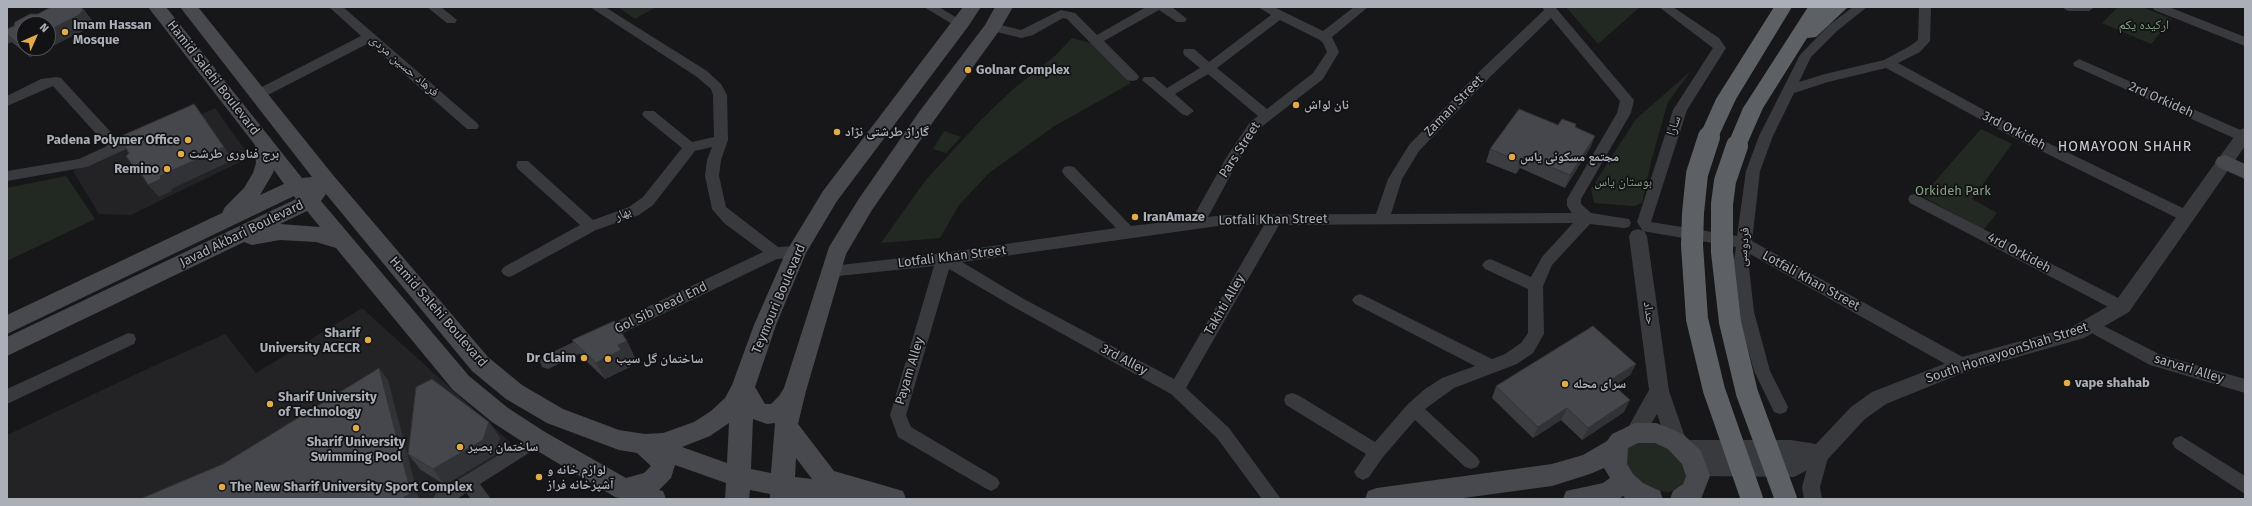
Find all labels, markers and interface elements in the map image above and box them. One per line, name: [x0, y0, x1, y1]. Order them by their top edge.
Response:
north arrow: [16, 16, 56, 56]
place label: Imam Hassan Mosque: [73, 17, 152, 48]
park label: ارکیده یکم: [2119, 17, 2169, 33]
street label: Hamid Salehi Boulevard: [163, 18, 263, 138]
text: N: [37, 21, 51, 35]
marker: Imam Hassan Mosque: [60, 27, 70, 37]
street label: فرهاد حسین مردی: [366, 32, 442, 100]
place label: Golnar Complex: [976, 62, 1070, 78]
marker: Golnar Complex: [963, 65, 973, 75]
street label: Zaman Street: [1421, 72, 1487, 140]
street label: 2rd Orkideh: [2126, 79, 2196, 121]
place label: نان لواش: [1304, 97, 1349, 113]
marker: نان لواش: [1291, 100, 1301, 110]
street label: 3rd Orkideh: [1980, 108, 2048, 154]
street label: سارا: [1663, 114, 1685, 138]
street label: Pars Street: [1216, 119, 1264, 181]
place label: گاراژ طرشتی نژاد: [845, 124, 929, 140]
marker: گاراژ طرشتی نژاد: [832, 127, 842, 137]
place label: Padena Polymer Office: [47, 132, 180, 148]
marker: Padena Polymer Office: [183, 135, 193, 145]
district label: HOMAYOON SHAHR: [2058, 139, 2192, 155]
place label: برج فناوری طرشت: [189, 146, 279, 162]
marker: برج فناوری طرشت: [176, 149, 186, 159]
place label: مجتمع مسکونی یاس: [1520, 149, 1619, 165]
marker: مجتمع مسکونی یاس: [1507, 152, 1517, 162]
place label: Remino: [114, 161, 159, 177]
marker: Remino: [162, 164, 172, 174]
park label: بوستان یاس: [1594, 174, 1652, 190]
park label: Orkideh Park: [1915, 183, 1991, 199]
street label: Javad Akbari Boulevard: [178, 197, 306, 271]
street label: بهار: [612, 204, 634, 224]
place label: IranAmaze: [1143, 209, 1205, 225]
street label: Lotfali Khan Street: [1218, 211, 1328, 229]
marker: IranAmaze: [1130, 212, 1140, 222]
street label: فردوسی: [1735, 227, 1753, 267]
street label: 4rd Orkideh: [1985, 230, 2053, 276]
street label: Teymouri Boulevard: [749, 242, 809, 356]
street label: Lotfali Khan Street: [897, 243, 1007, 271]
street label: Lotfali Khan Street: [1760, 248, 1862, 314]
street label: Hamid Salehi Boulevard: [386, 254, 490, 370]
street label: Takhti Alley: [1201, 272, 1249, 338]
street label: Gol Sib Dead End: [612, 279, 710, 337]
street label: حداد: [1640, 301, 1658, 325]
street label: South HomayoonShah Street: [1924, 319, 2090, 387]
place label: Sharif University ACECR: [260, 325, 360, 356]
marker: Sharif University ACECR: [363, 335, 373, 345]
street label: Payam Alley: [892, 335, 928, 407]
street label: 3rd Alley: [1098, 341, 1150, 379]
place label: Dr Claim: [526, 350, 576, 366]
place label: ساختمان گل سیب: [616, 351, 703, 367]
street label: sarvari Alley: [2152, 351, 2226, 387]
marker: Dr Claim: [579, 353, 589, 363]
marker: ساختمان گل سیب: [603, 354, 613, 364]
place label: vape shahab: [2075, 375, 2150, 391]
place label: سرای محله: [1573, 376, 1626, 392]
marker: vape shahab: [2062, 378, 2072, 388]
marker: سرای محله: [1560, 379, 1570, 389]
place label: Sharif University of Technology: [278, 389, 377, 420]
marker: Sharif University of Technology: [265, 399, 275, 409]
marker: Sharif University Swimming Pool: [351, 423, 361, 433]
place label: Sharif University Swimming Pool: [307, 434, 405, 465]
place label: ساختمان بصیر: [468, 439, 538, 455]
marker: ساختمان بصیر: [455, 442, 465, 452]
place label: لوازم خانه و آشپزخانه فراز: [547, 462, 614, 493]
marker: لوازم خانه و آشپزخانه فراز: [534, 472, 544, 482]
place label: The New Sharif University Sport Complex: [230, 479, 472, 495]
marker: The New Sharif University Sport Complex: [217, 482, 227, 492]

